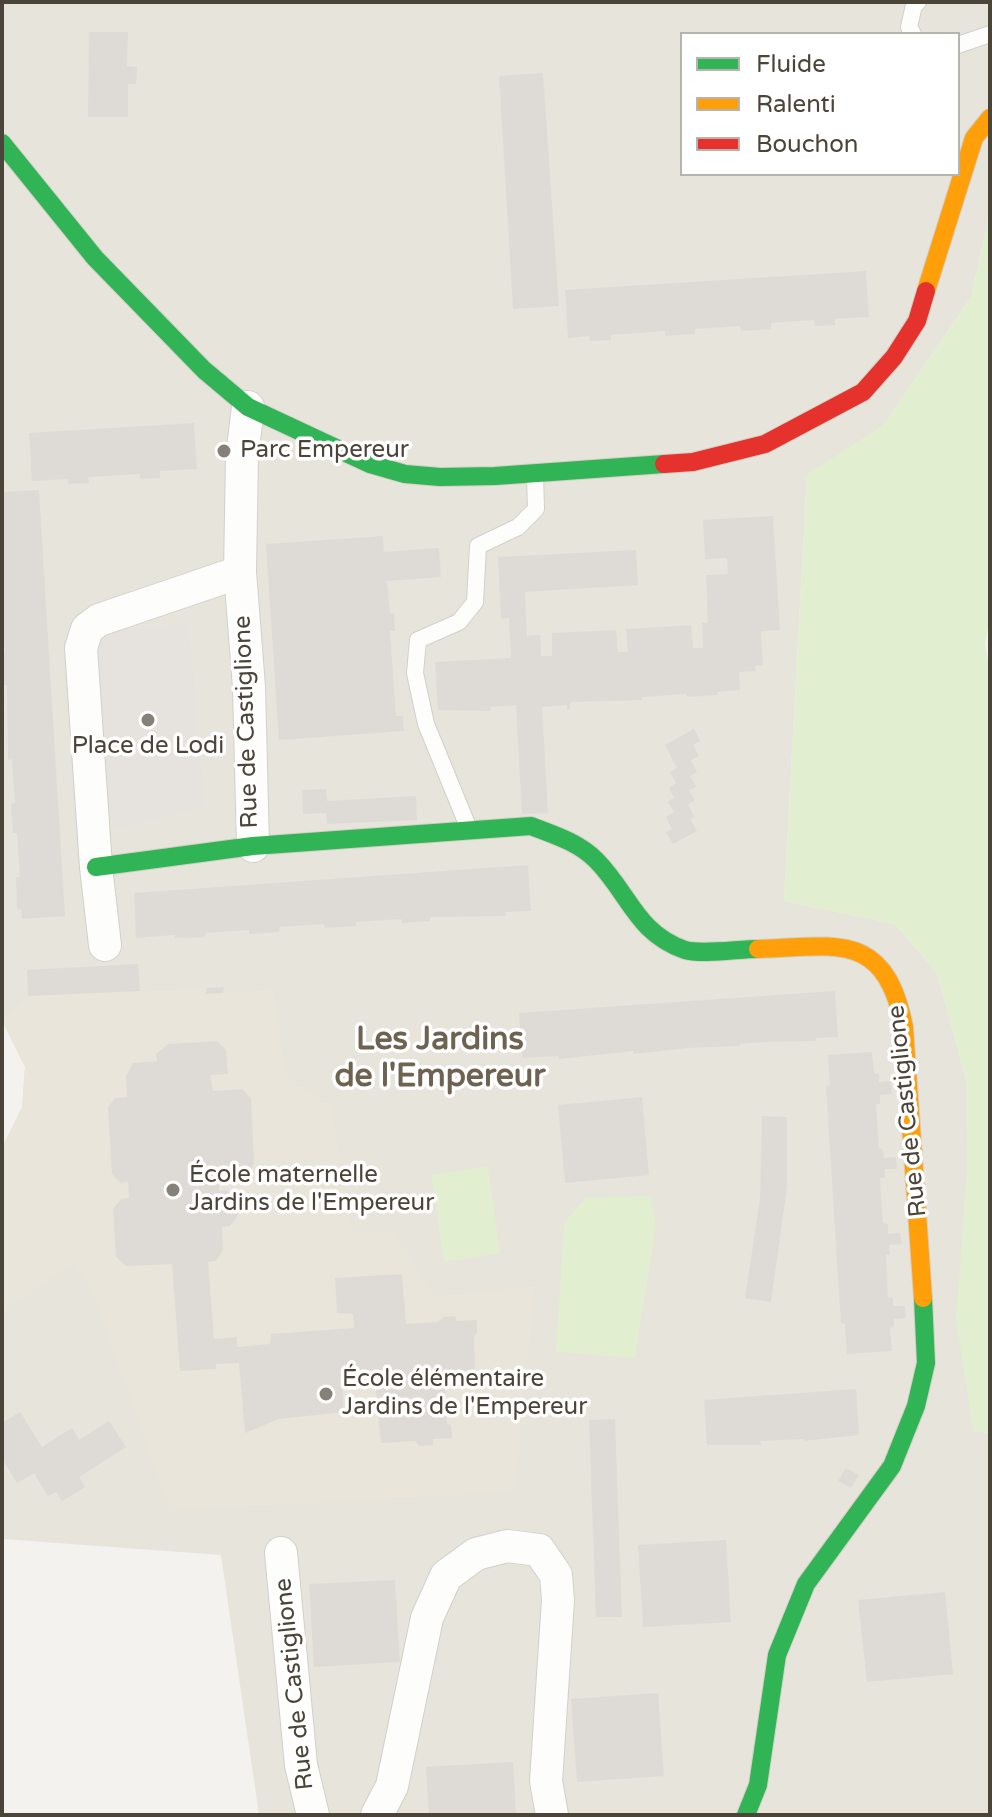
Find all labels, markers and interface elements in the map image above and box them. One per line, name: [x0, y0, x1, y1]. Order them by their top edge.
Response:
legend: [680, 32, 960, 176]
text: Fluide: [756, 50, 826, 79]
text: Ralenti: [756, 90, 836, 119]
text: Bouchon: [756, 130, 858, 159]
place label: Parc Empereur: [240, 437, 409, 465]
marker: Parc Empereur: [215, 442, 233, 460]
street label: Rue de Castiglione: [229, 615, 265, 829]
marker: Place de Lodi: [139, 711, 157, 729]
place label: Place de Lodi: [72, 733, 224, 761]
street label: Rue de Castiglione: [883, 1004, 933, 1218]
district label: Les Jardins de l'Empereur: [334, 1022, 546, 1097]
place label: École maternelle Jardins de l'Empereur: [189, 1162, 434, 1218]
marker: École maternelle Jardins de l'Empereur: [164, 1181, 182, 1199]
place label: École élémentaire Jardins de l'Empereur: [342, 1366, 587, 1422]
marker: École élémentaire Jardins de l'Empereur: [317, 1385, 335, 1403]
street label: Rue de Castiglione: [270, 1577, 320, 1791]

